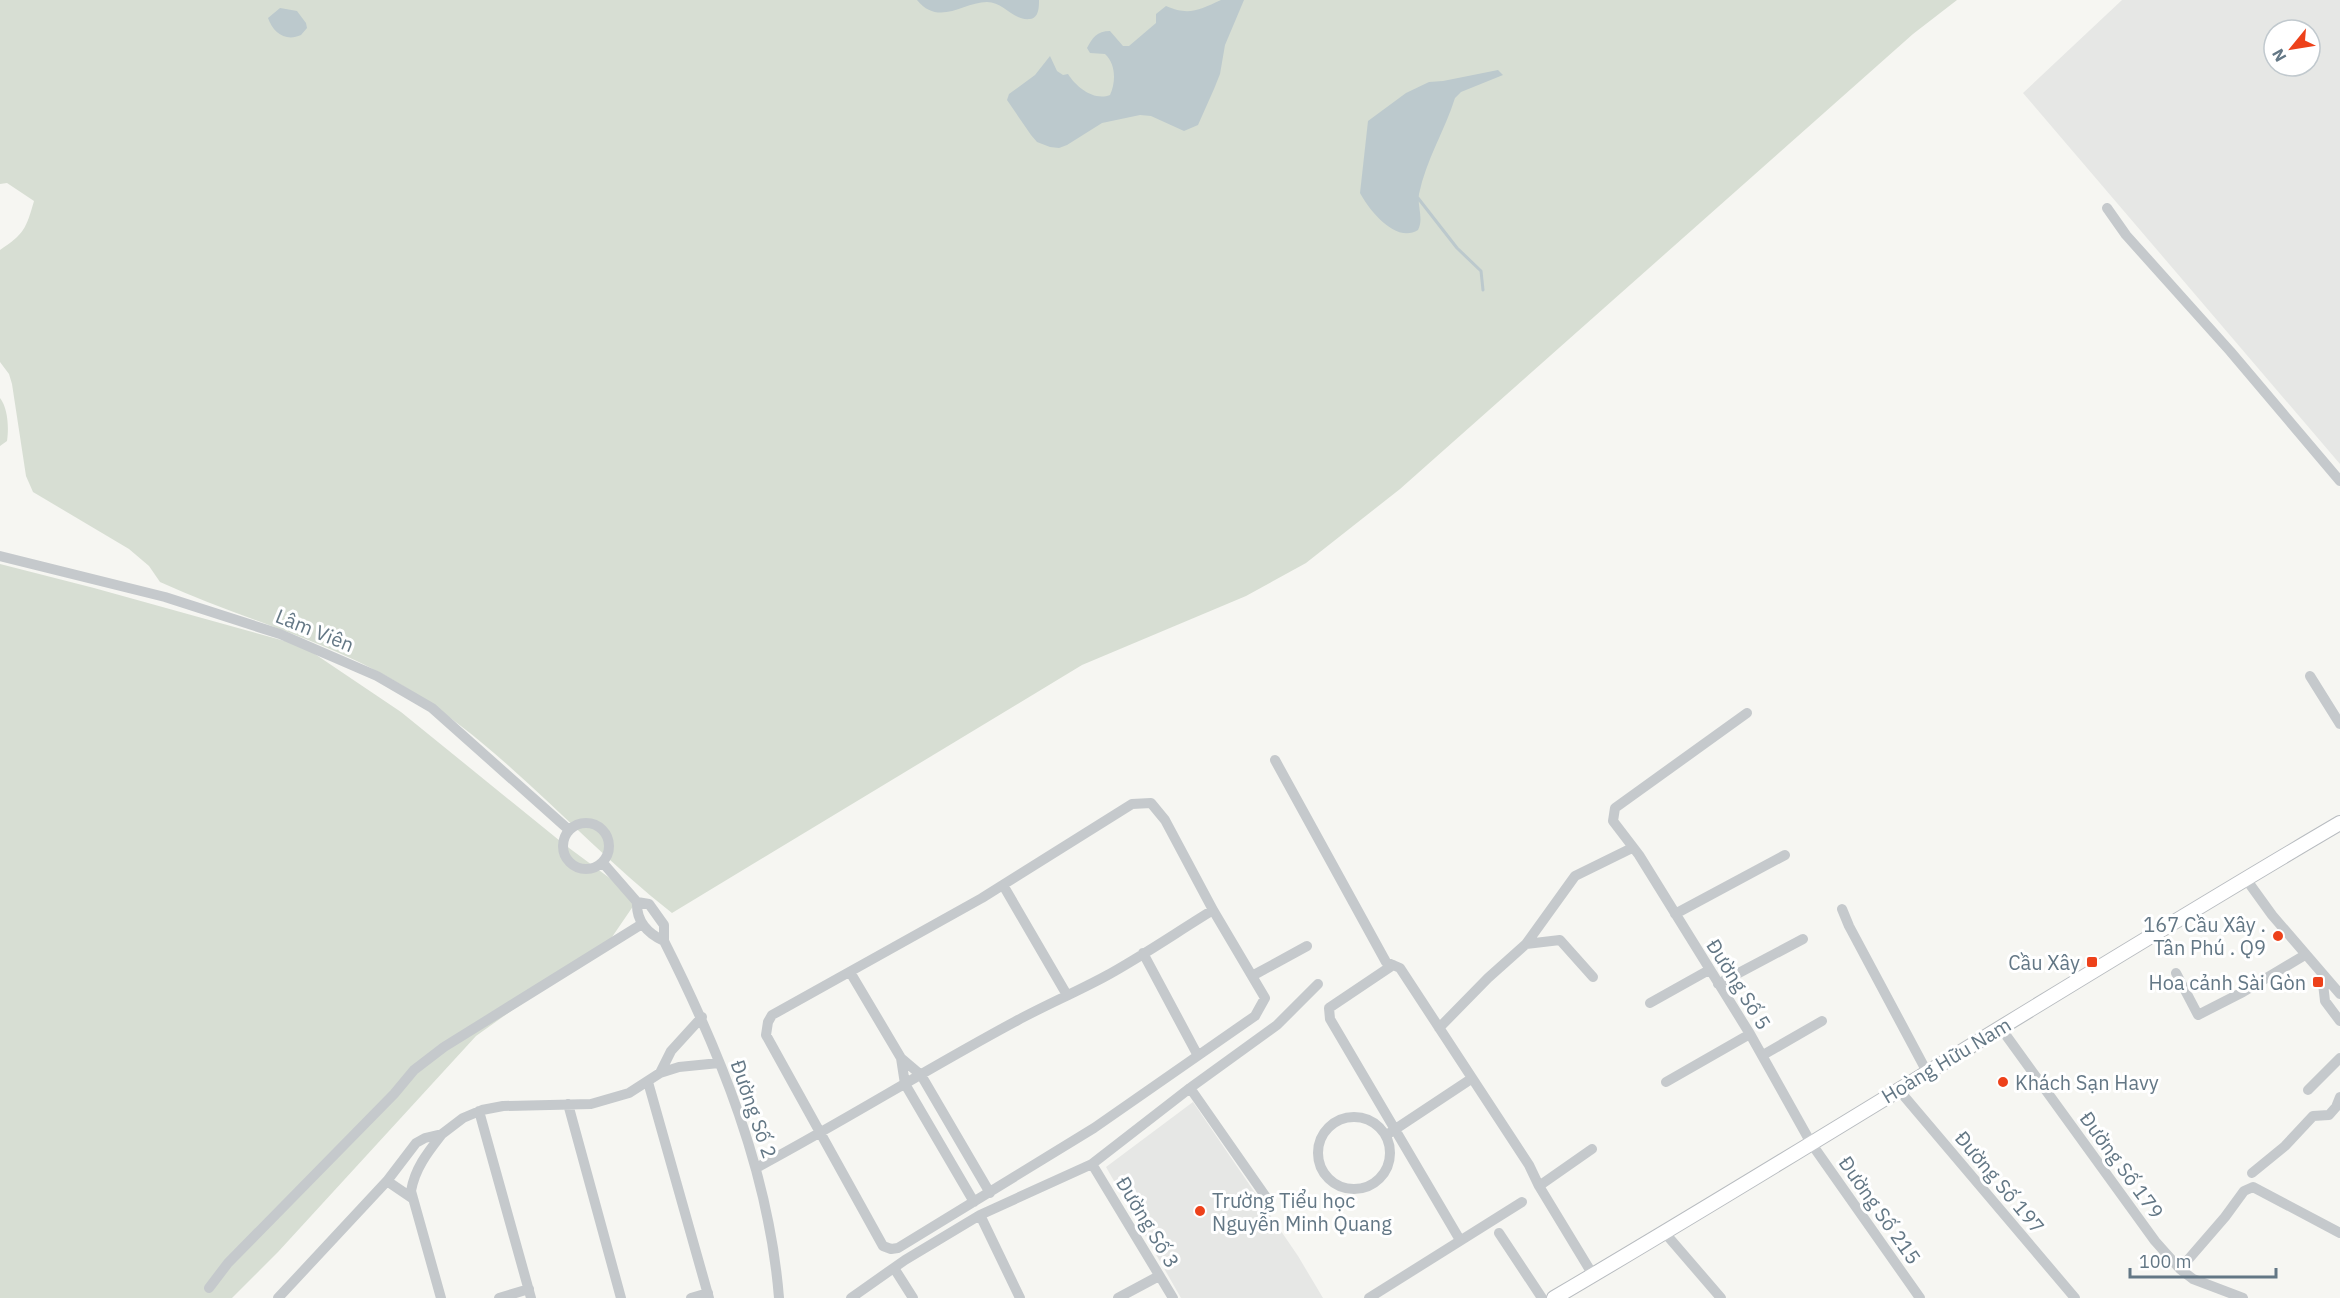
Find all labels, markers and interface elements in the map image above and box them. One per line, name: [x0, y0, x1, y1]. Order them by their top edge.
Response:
north arrow: [2262, 18, 2322, 78]
text: N: [2267, 45, 2291, 66]
street label: Lâm Viên: [272, 602, 358, 658]
place label: 167 Cầu Xây . Tân Phú . Q9: [2143, 911, 2266, 961]
marker: 167 Cầu Xây . Tân Phú . Q9: [2271, 929, 2285, 943]
street label: Đường Số 5: [1700, 933, 1778, 1035]
place label: Cầu Xây: [2008, 949, 2080, 976]
marker: Cầu Xây: [2085, 955, 2099, 969]
place label: Hoa cảnh Sài Gòn: [2149, 969, 2306, 996]
marker: Hoa cảnh Sài Gòn: [2311, 975, 2325, 989]
street label: Hoàng Hữu Nam: [1876, 1011, 2016, 1109]
street label: Đường Số 2: [725, 1056, 783, 1162]
place label: Khách Sạn Havy: [2015, 1069, 2159, 1096]
marker: Khách Sạn Havy: [1996, 1075, 2010, 1089]
street label: Đường Số 179: [2074, 1106, 2170, 1224]
street label: Đường Số 197: [1949, 1125, 2051, 1239]
street label: Đường Số 215: [1833, 1151, 1927, 1269]
street label: Đường Số 3: [1110, 1171, 1186, 1273]
place label: Trường Tiểu học Nguyễn Minh Quang: [1212, 1187, 1392, 1237]
marker: Trường Tiểu học Nguyễn Minh Quang: [1193, 1204, 1207, 1218]
scale bar: [2130, 1241, 2276, 1279]
text: 100 m: [2139, 1250, 2191, 1273]

